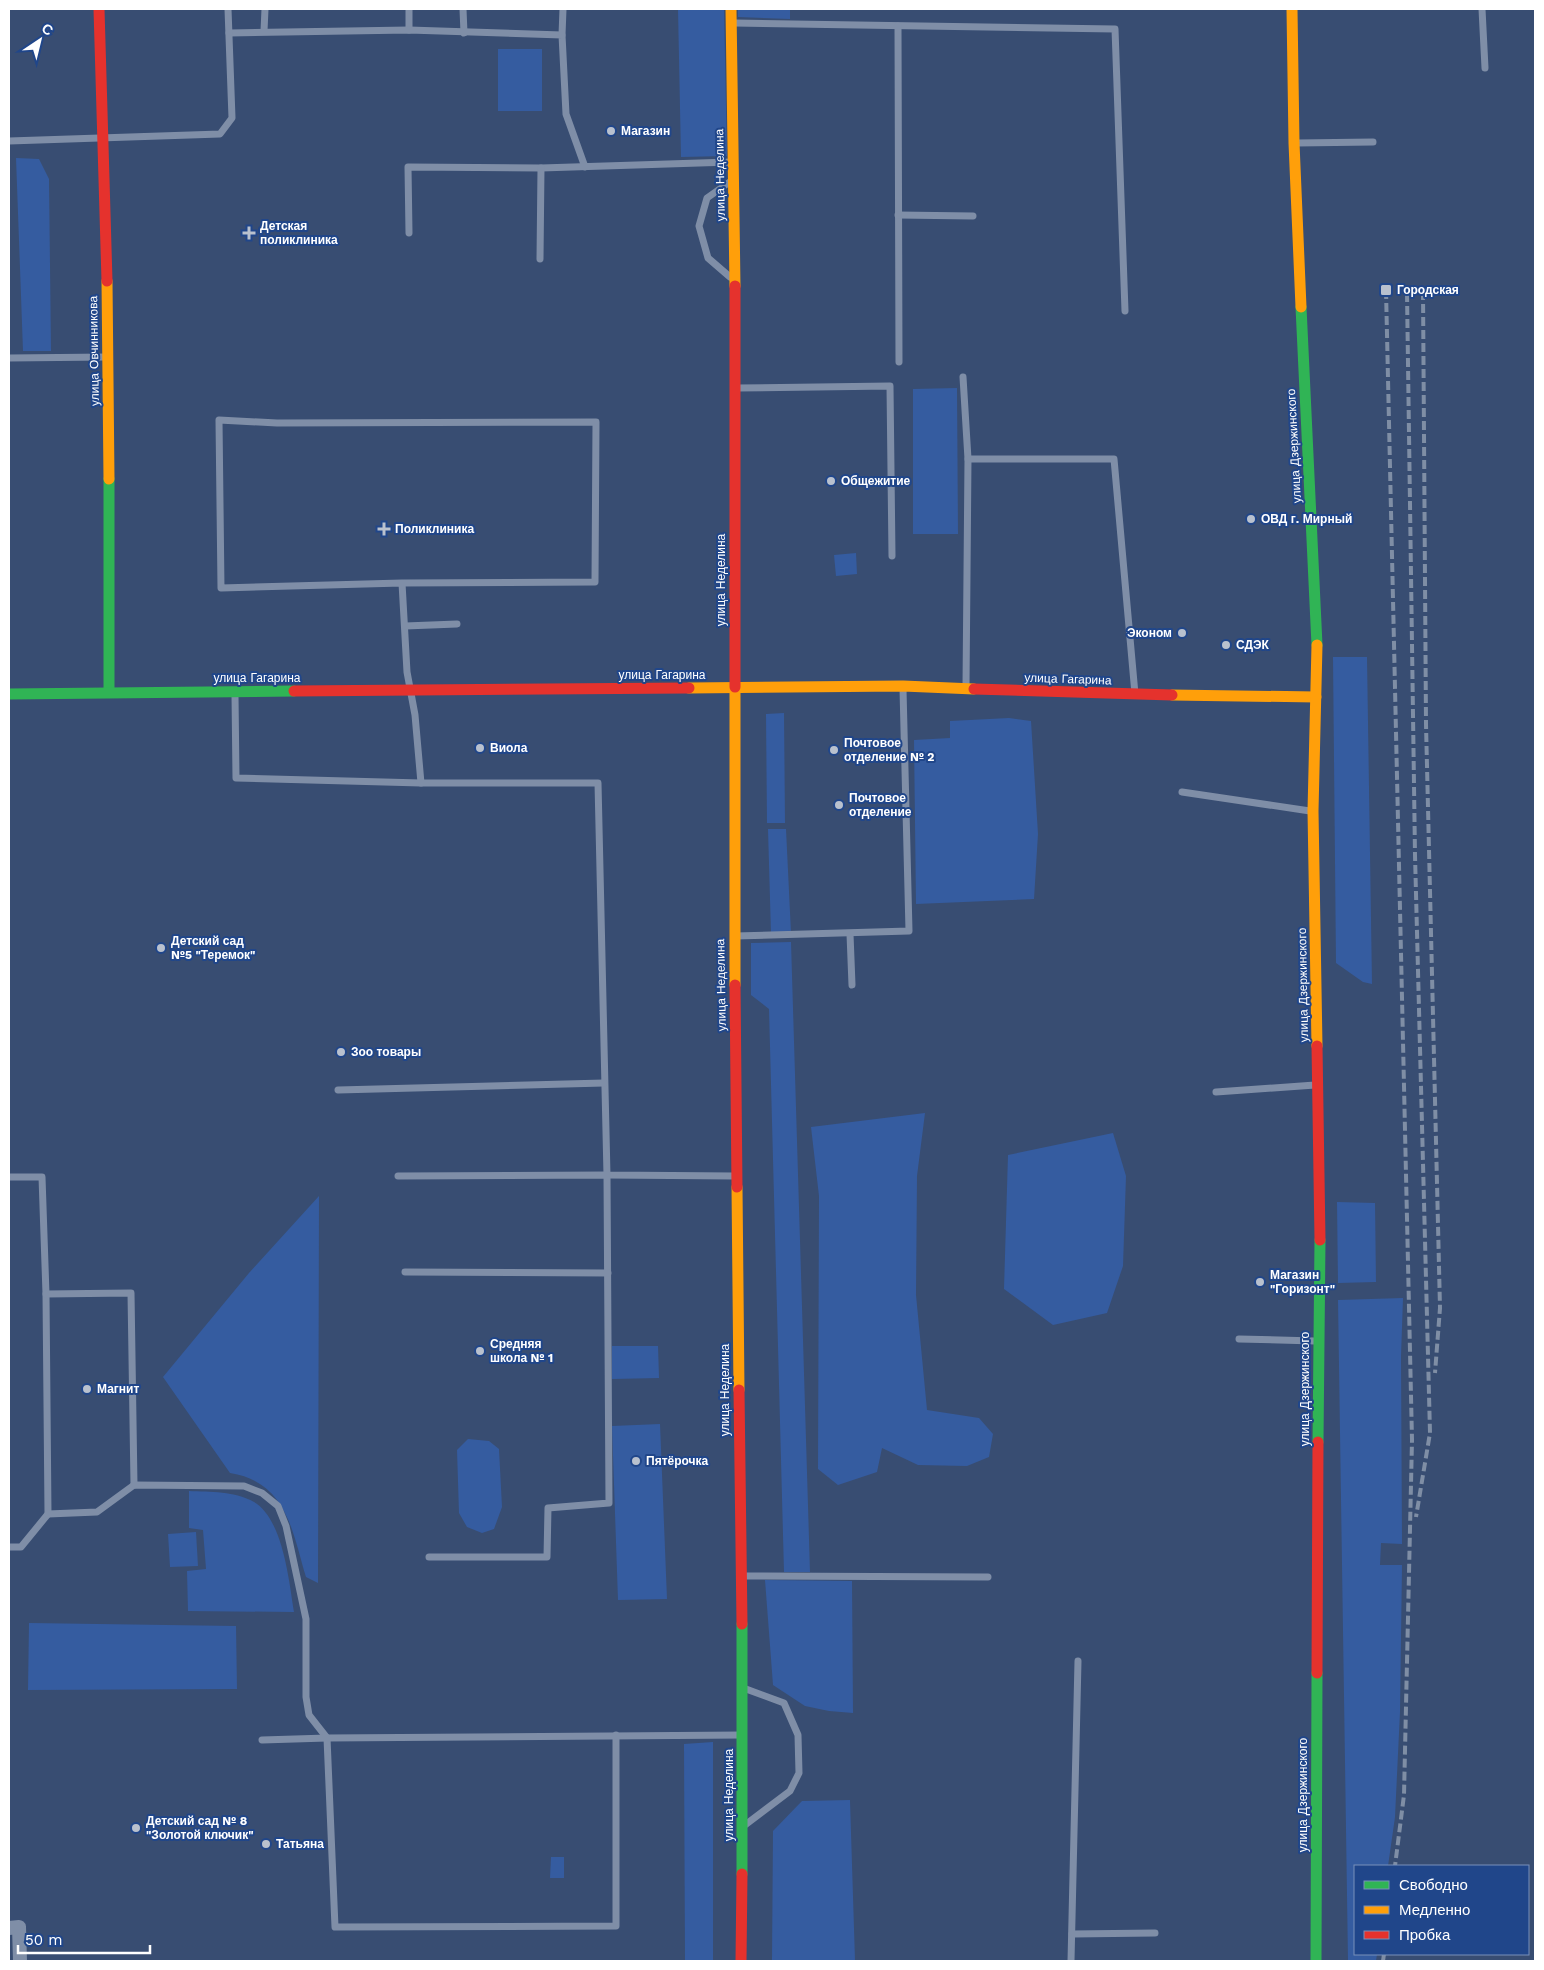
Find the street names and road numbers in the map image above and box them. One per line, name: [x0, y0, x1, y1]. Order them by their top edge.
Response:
street label: улица Неделина: [712, 128, 728, 221]
street label: улица Овчинникова: [86, 295, 102, 406]
street label: улица Дзержинского: [1284, 388, 1304, 504]
street label: улица Неделина: [714, 533, 728, 626]
street label: улица Гагарина: [618, 668, 706, 682]
street label: улица Гагарина: [1024, 670, 1112, 688]
street label: улица Гагарина: [213, 671, 301, 685]
street label: улица Дзержинского: [1295, 927, 1311, 1042]
street label: улица Неделина: [713, 938, 729, 1031]
street label: улица Дзержинского: [1298, 1331, 1312, 1446]
street label: улица Неделина: [718, 1343, 732, 1436]
street label: улица Дзержинского: [1296, 1737, 1310, 1852]
street label: улица Неделина: [722, 1748, 736, 1841]

